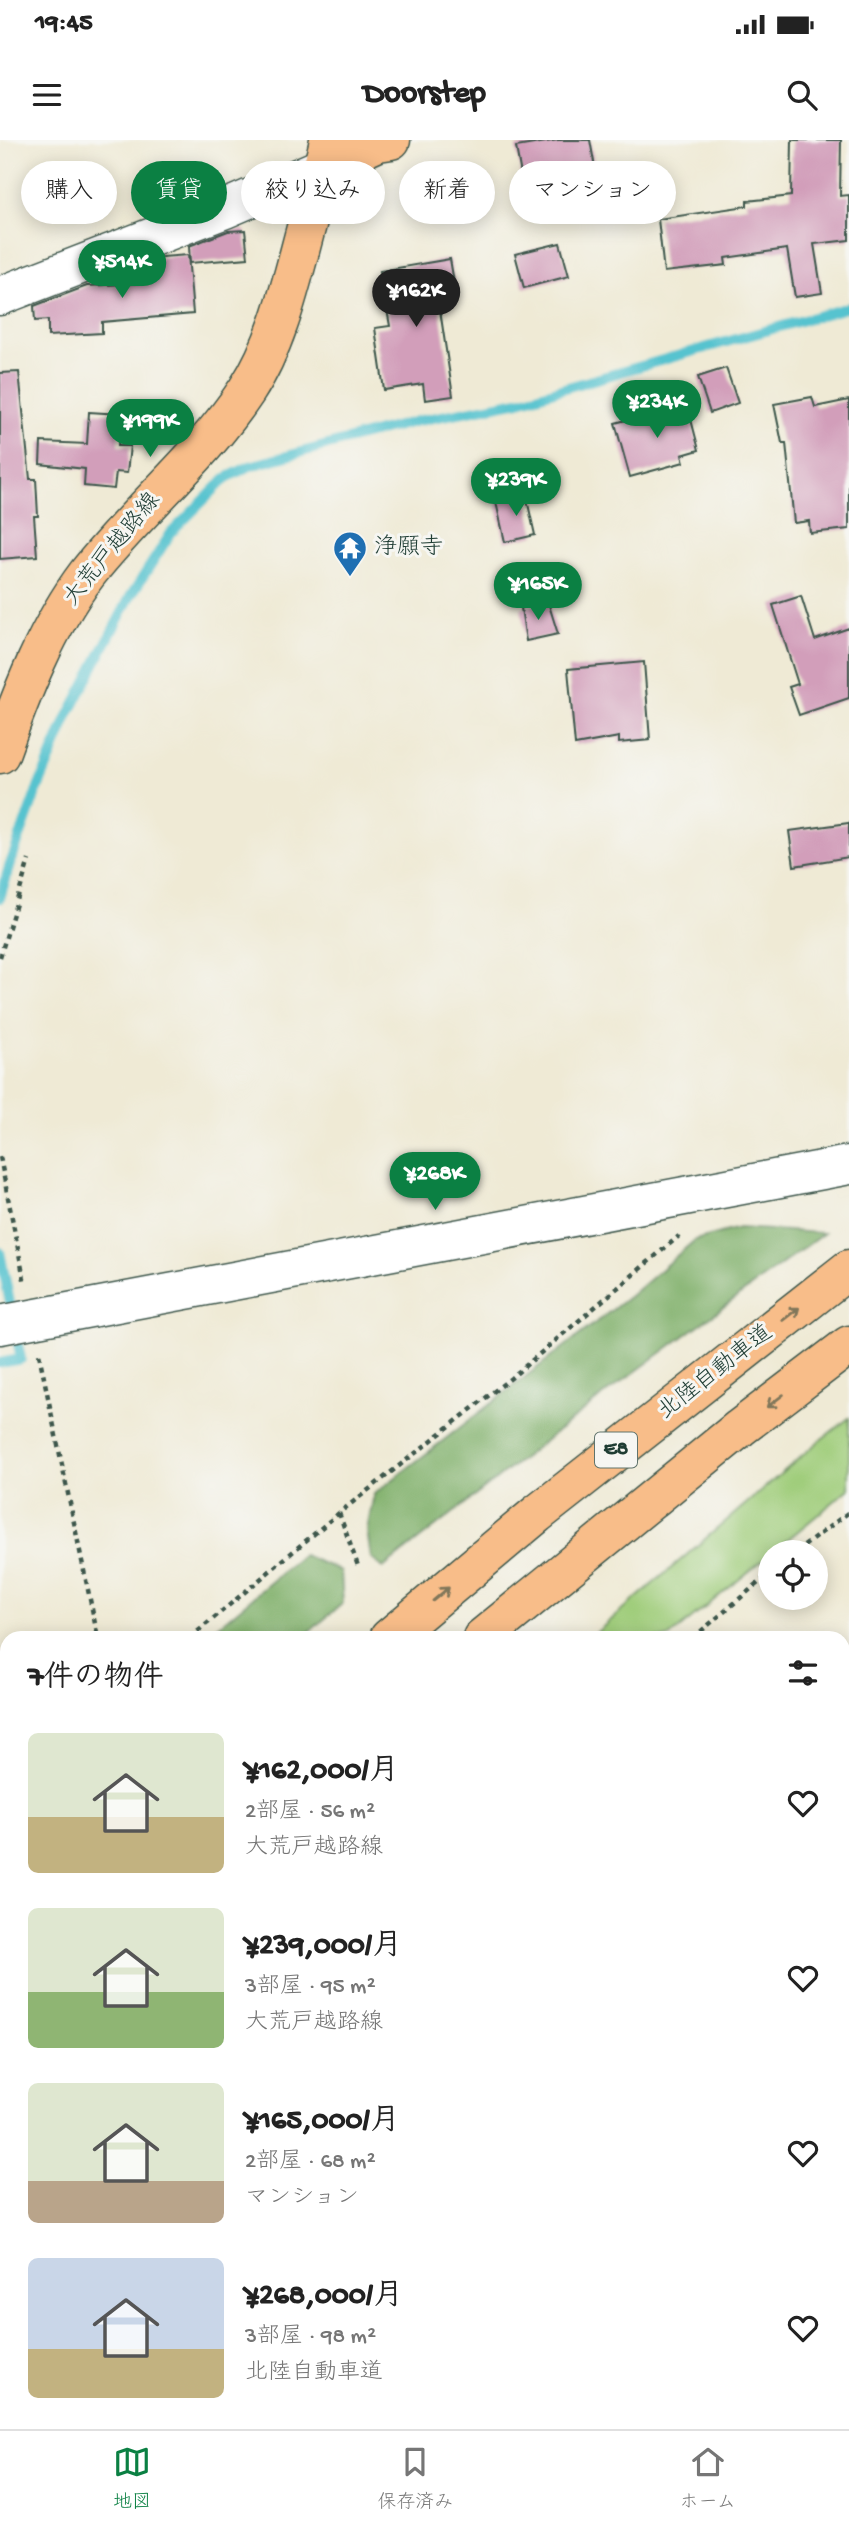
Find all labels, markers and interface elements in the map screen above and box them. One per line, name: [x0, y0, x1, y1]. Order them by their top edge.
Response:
text: 19:45: [35, 9, 93, 40]
icon: menu: [28, 76, 66, 114]
text: Doorstep: [363, 76, 486, 114]
icon: search: [783, 76, 821, 114]
chip: 購入: [21, 161, 117, 224]
chip: 賃貸: [131, 161, 227, 224]
chip: 絞り込み: [241, 161, 385, 224]
chip: 新着: [399, 161, 495, 224]
chip: マンション: [509, 161, 676, 224]
pin: ¥514K: [73, 240, 171, 300]
text: ¥514K: [94, 249, 150, 276]
pin: ¥162K: [367, 270, 465, 329]
text: ¥162K: [388, 278, 444, 305]
pin: ¥234K: [608, 380, 706, 440]
text: ¥234K: [628, 389, 686, 416]
pin: ¥199K: [101, 400, 199, 459]
text: ¥199K: [122, 408, 178, 435]
pin: ¥239K: [467, 458, 565, 518]
text: ¥239K: [487, 467, 545, 494]
street label: 大荒戸越路線: [58, 487, 167, 612]
temple icon: 浄願寺: [331, 529, 369, 578]
place label: 浄願寺: [374, 534, 443, 562]
pin: ¥165K: [489, 562, 587, 622]
text: ¥165K: [510, 571, 566, 598]
pin: ¥268K: [386, 1152, 484, 1212]
text: ¥268K: [406, 1161, 464, 1188]
one-way arrow: [781, 1307, 800, 1322]
street label: 北陸自動車道: [653, 1319, 779, 1426]
one-way arrow: [766, 1394, 785, 1409]
road number: E8: [595, 1432, 637, 1468]
map controls: [758, 1540, 828, 1610]
button: locate: [758, 1540, 828, 1610]
one-way arrow: [432, 1586, 450, 1602]
icon: filters: [784, 1654, 822, 1692]
text: 7件の物件: [28, 1662, 164, 1697]
text: ¥162,000/月: [245, 1755, 399, 1790]
icon: home: [84, 1761, 168, 1845]
icon: heart: [784, 1784, 822, 1822]
text: 2部屋 · 56 m²: [245, 1799, 375, 1826]
text: 大荒戸越路線: [245, 1835, 383, 1862]
text: ¥239,000/月: [245, 1930, 402, 1965]
icon: home: [84, 1936, 168, 2020]
icon: heart: [784, 1959, 822, 1997]
text: 3部屋 · 95 m²: [245, 1974, 376, 2001]
text: 大荒戸越路線: [245, 2010, 383, 2037]
text: ¥165,000/月: [245, 2105, 400, 2140]
icon: home: [84, 2111, 168, 2195]
icon: heart: [784, 2134, 822, 2172]
text: 2部屋 · 68 m²: [245, 2149, 376, 2176]
text: マンション: [245, 2185, 359, 2212]
text: ¥268,000/月: [245, 2280, 403, 2315]
icon: home: [84, 2286, 168, 2370]
icon: heart: [784, 2309, 822, 2347]
text: 3部屋 · 98 m²: [245, 2324, 376, 2351]
text: 北陸自動車道: [245, 2360, 383, 2387]
tab: 地図: [113, 2443, 151, 2515]
tab: 保存済み: [377, 2443, 453, 2515]
tab: ホーム: [680, 2443, 736, 2515]

